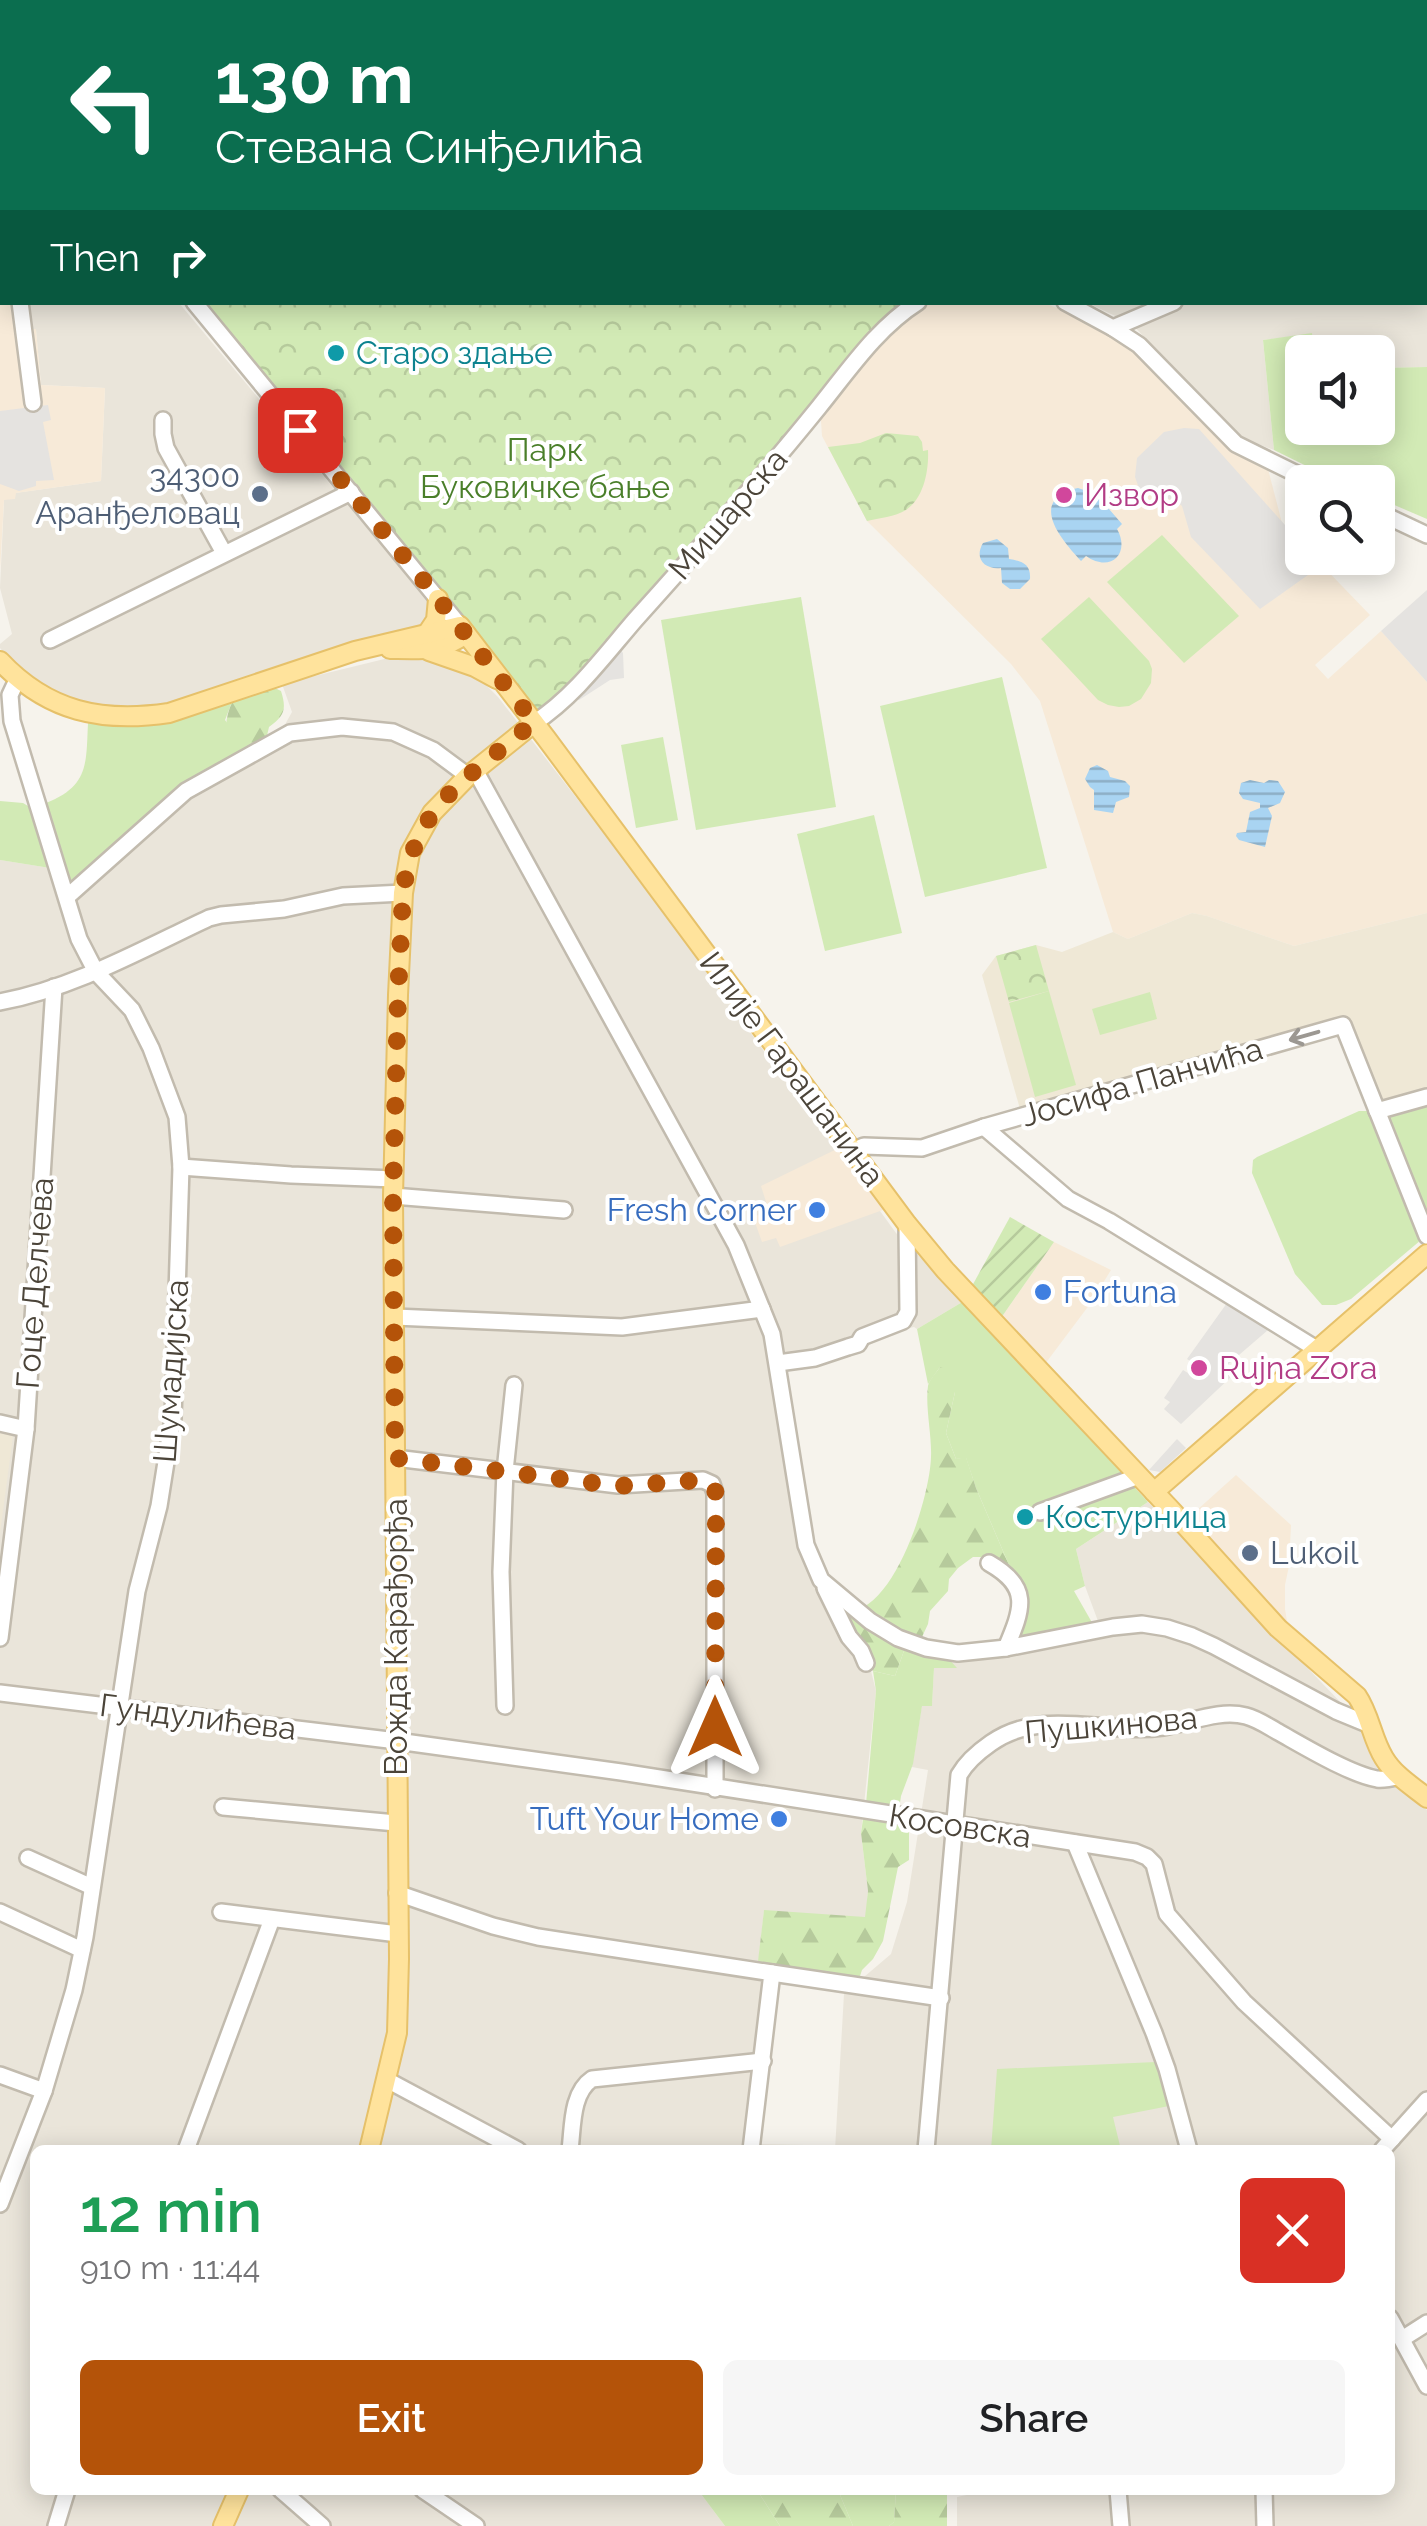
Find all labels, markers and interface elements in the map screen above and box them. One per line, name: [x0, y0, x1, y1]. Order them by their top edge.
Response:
text: 130 m: [215, 37, 414, 119]
icon: left: [50, 40, 180, 170]
text: Стевана Синђелића: [215, 121, 644, 174]
icon: right: [160, 230, 215, 285]
text: Then: [50, 235, 140, 280]
place label: Старо здање: [356, 334, 553, 371]
map controls: [1285, 335, 1395, 575]
button: sound: [1285, 335, 1395, 445]
marker: Старо здање: [325, 342, 347, 364]
pin: [258, 388, 343, 473]
icon: arrive: [273, 403, 328, 458]
park label: Парк Буковичке бање: [420, 431, 670, 505]
street label: Мишарска: [661, 441, 795, 587]
place label: 34300 Аранђеловац: [35, 457, 240, 531]
button: search: [1285, 465, 1395, 575]
place label: Извор: [1084, 476, 1179, 513]
marker: 34300 Аранђеловац: [249, 483, 271, 505]
marker: Извор: [1053, 484, 1075, 506]
street label: Илије Гарашанина: [692, 944, 893, 1193]
one-way arrow: [1289, 1028, 1320, 1046]
street label: Јосифа Панчића: [1017, 1029, 1267, 1134]
street label: Гоце Делчева: [9, 1176, 60, 1390]
place label: Fresh Corner: [607, 1191, 797, 1228]
marker: Fresh Corner: [806, 1199, 828, 1221]
place label: Fortuna: [1063, 1273, 1177, 1310]
street label: Шумадијска: [146, 1278, 195, 1464]
marker: Fortuna: [1032, 1281, 1054, 1303]
place label: Rujna Zora: [1219, 1349, 1377, 1386]
marker: Rujna Zora: [1188, 1357, 1210, 1379]
street label: Вожда Карађорђа: [377, 1498, 414, 1776]
place label: Костурница: [1045, 1498, 1227, 1535]
marker: Костурница: [1014, 1506, 1036, 1528]
place label: Lukoil: [1270, 1534, 1359, 1571]
marker: Lukoil: [1239, 1542, 1261, 1564]
position arrow: [663, 1675, 767, 1779]
street label: Гундулићева: [98, 1686, 298, 1747]
street label: Пушкинова: [1023, 1699, 1199, 1750]
street label: Косовска: [886, 1796, 1034, 1855]
place label: Tuft Your Home: [530, 1800, 759, 1837]
marker: Tuft Your Home: [768, 1808, 790, 1830]
text: 12 min: [80, 2176, 262, 2246]
button: close: [1240, 2178, 1345, 2283]
text: 910 m · 11:44: [80, 2249, 260, 2286]
button: Exit: [80, 2360, 703, 2475]
button: Share: [723, 2360, 1345, 2475]

